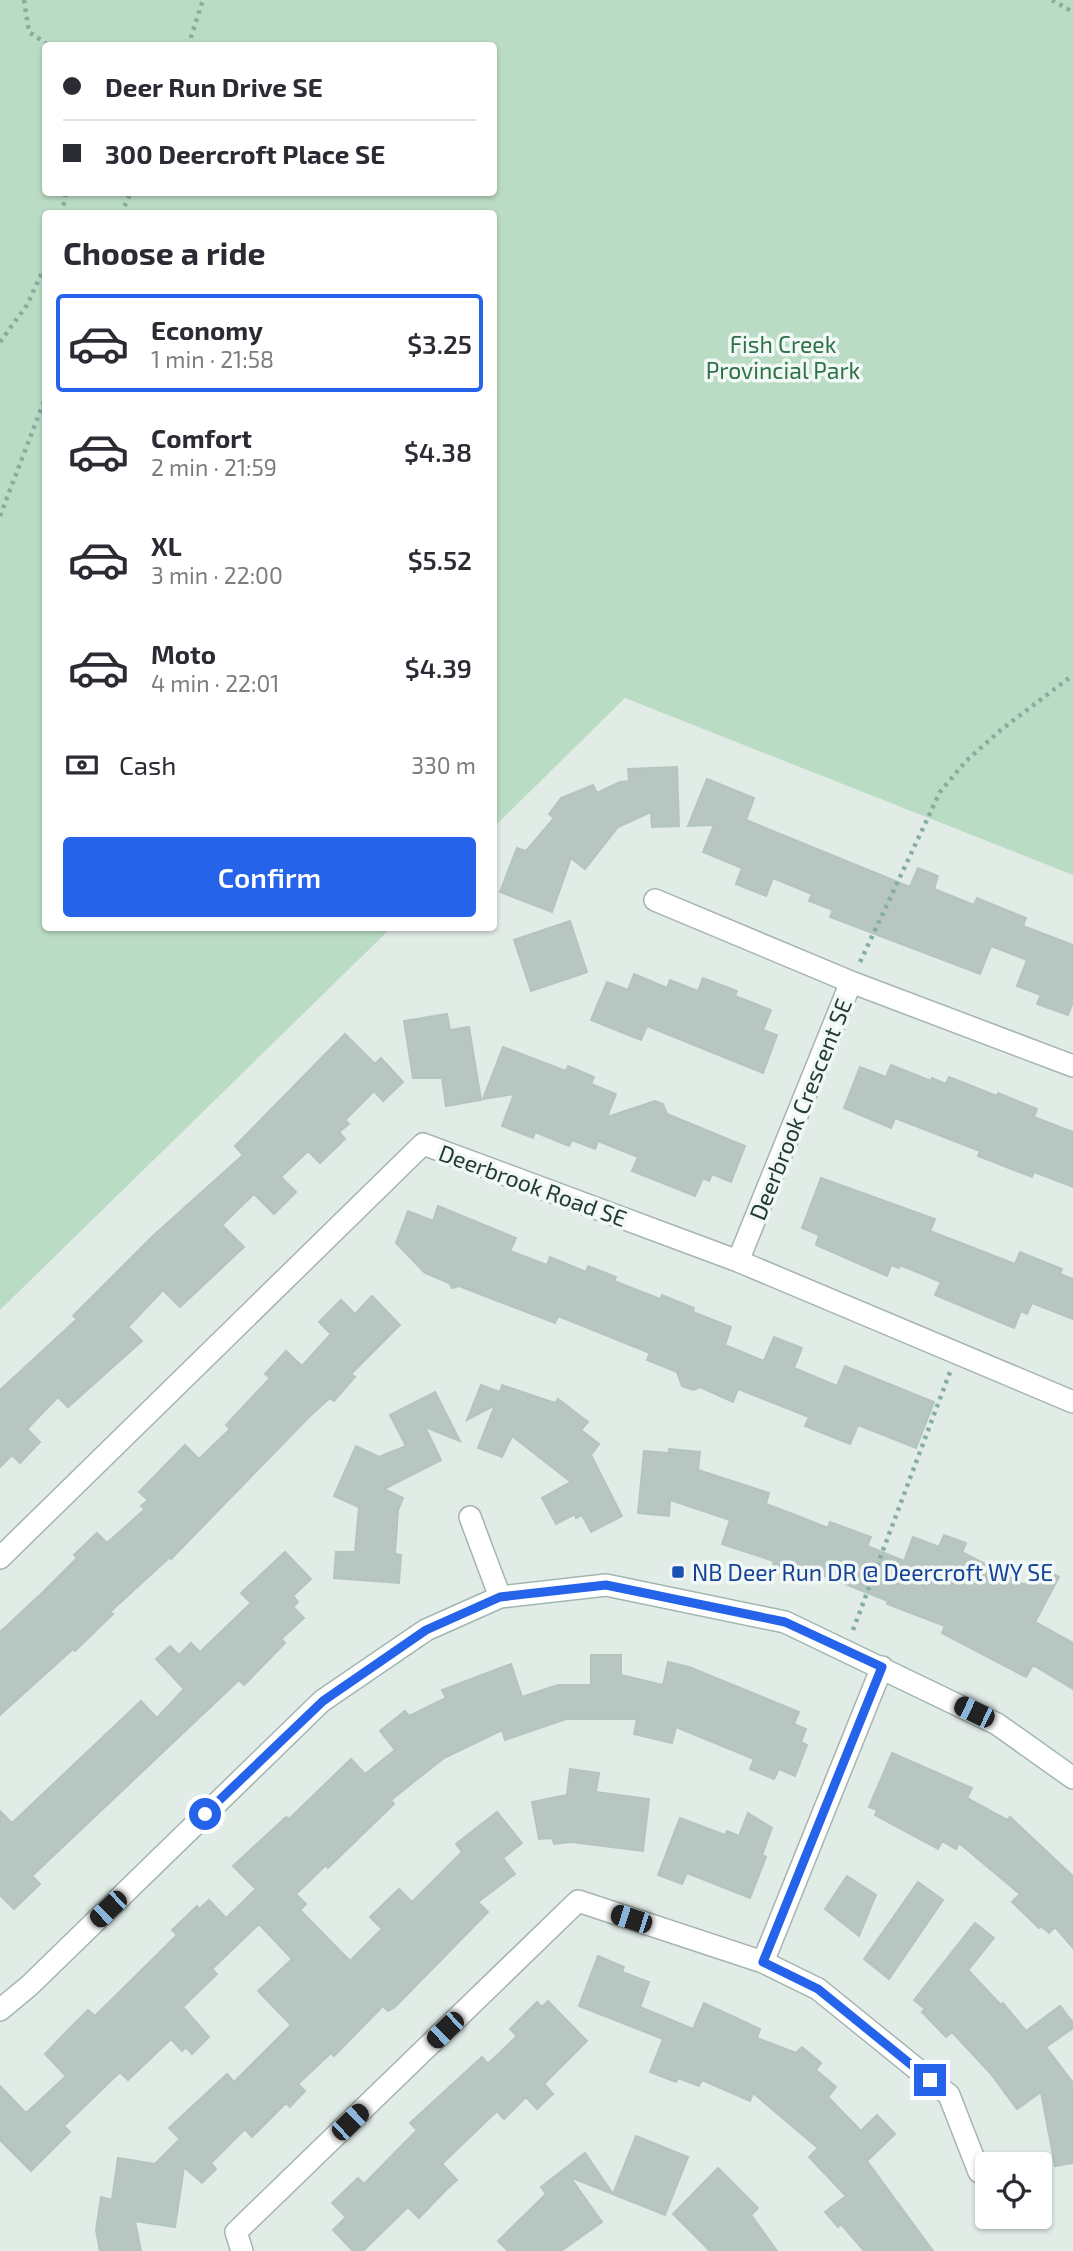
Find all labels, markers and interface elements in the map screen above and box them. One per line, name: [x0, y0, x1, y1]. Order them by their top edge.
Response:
text: Deer Run Drive SE: [105, 71, 323, 102]
text: 300 Deercroft Place SE: [105, 138, 385, 169]
text: Choose a ride: [63, 233, 266, 271]
icon: car: [67, 312, 130, 375]
text: Economy: [151, 314, 263, 345]
text: $3.25: [407, 328, 472, 359]
park label: Fish Creek Provincial Park: [706, 330, 861, 384]
text: 1 min · 21:58: [151, 345, 274, 373]
icon: car: [67, 420, 130, 483]
text: Comfort: [151, 422, 252, 453]
text: $4.38: [404, 436, 472, 467]
text: 2 min · 21:59: [151, 453, 277, 481]
icon: car: [67, 528, 130, 591]
text: XL: [151, 530, 182, 561]
text: $5.52: [408, 544, 472, 575]
text: 3 min · 22:00: [151, 561, 283, 589]
icon: car: [67, 636, 130, 699]
text: Moto: [151, 638, 216, 669]
text: $4.39: [405, 652, 472, 683]
text: 4 min · 22:01: [151, 669, 279, 697]
icon: cash: [63, 746, 101, 784]
text: Cash: [119, 749, 176, 780]
text: 330 m: [411, 751, 476, 779]
button: Confirm: [63, 837, 476, 917]
street label: Deerbrook Crescent SE: [743, 994, 857, 1224]
street label: Deerbrook Road SE: [435, 1138, 631, 1232]
place label: NB Deer Run DR @ Deercroft WY SE: [692, 1558, 1053, 1586]
marker: NB Deer Run DR @ Deercroft WY SE: [670, 1564, 686, 1580]
car: [951, 1693, 998, 1731]
route start: [189, 1798, 221, 1830]
car: [86, 1887, 131, 1931]
car: [608, 1903, 655, 1935]
car: [423, 2008, 468, 2052]
route end: [914, 2064, 946, 2096]
car: [328, 2100, 373, 2144]
map controls: [975, 2152, 1052, 2229]
button: locate: [975, 2152, 1052, 2229]

